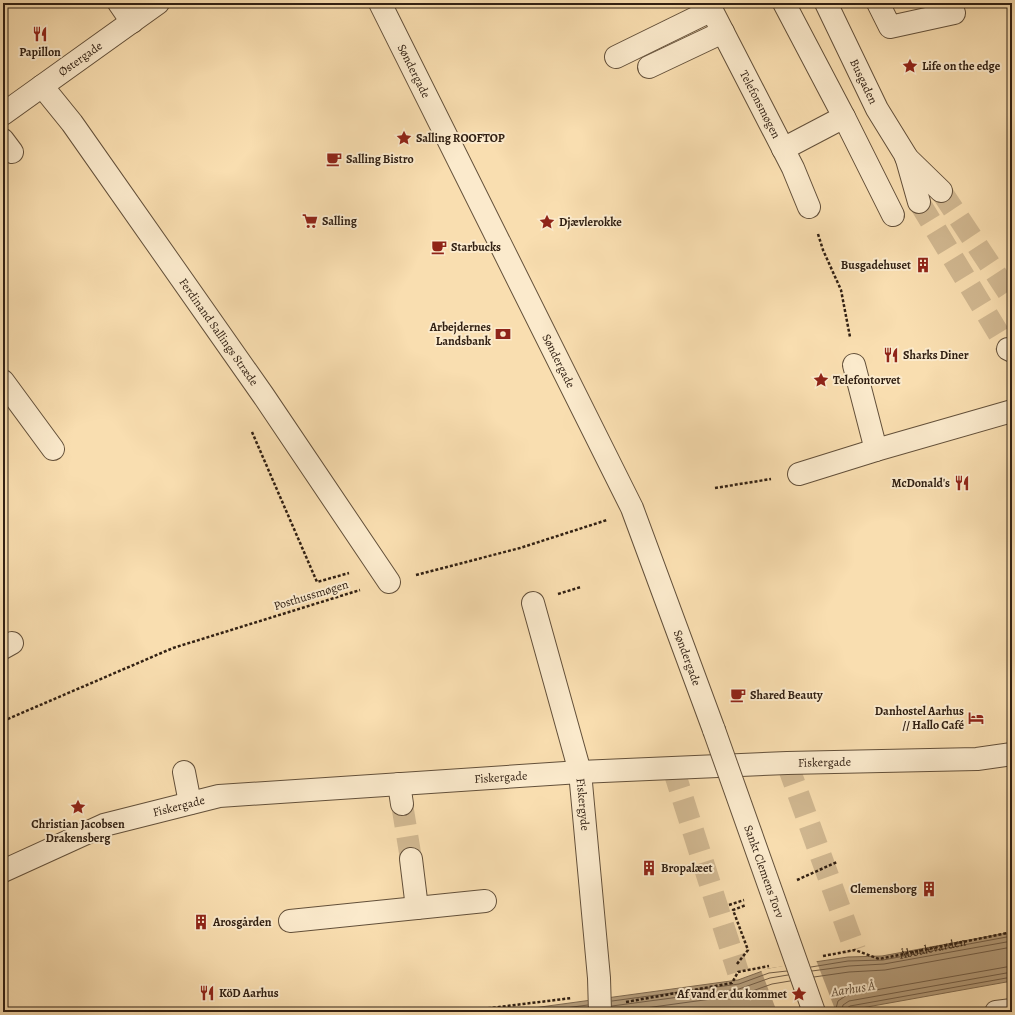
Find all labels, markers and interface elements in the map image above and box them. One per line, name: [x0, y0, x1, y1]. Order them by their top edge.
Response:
restaurant icon: Papillon: [31, 25, 49, 43]
street label: Østergade: [55, 38, 105, 80]
street label: Søndergade: [394, 41, 434, 101]
place label: Papillon: [19, 44, 61, 60]
street label: Busgaden: [846, 56, 882, 107]
place icon: Life on the edge: [901, 57, 919, 75]
place label: Life on the edge: [922, 58, 1001, 74]
street label: Telefonsmøgen: [736, 67, 785, 142]
place icon: Salling ROOFTOP: [395, 129, 413, 147]
place label: Salling ROOFTOP: [416, 130, 505, 146]
cafe icon: Salling Bistro: [325, 150, 343, 168]
place label: Salling Bistro: [346, 151, 414, 167]
supermarket icon: Salling: [301, 212, 319, 230]
place label: Salling: [322, 213, 358, 229]
place icon: Djævlerokke: [538, 213, 556, 231]
place label: Djævlerokke: [559, 214, 622, 230]
cafe icon: Starbucks: [430, 238, 448, 256]
place label: Starbucks: [451, 239, 501, 255]
building icon: Busgadehuset: [914, 256, 932, 274]
place label: Busgadehuset: [841, 257, 911, 273]
street label: Ferdinand Sallings Stræde: [175, 275, 262, 389]
place label: Arbejdernes Landsbank: [429, 319, 492, 349]
bank icon: Arbejdernes Landsbank: [494, 325, 512, 343]
street label: Søndergade: [538, 331, 579, 391]
restaurant icon: Sharks Diner: [882, 346, 900, 364]
place label: Sharks Diner: [903, 347, 969, 363]
place icon: Telefontorvet: [812, 371, 830, 389]
place label: Telefontorvet: [833, 372, 901, 388]
restaurant icon: McDonald's: [953, 474, 971, 492]
place label: McDonald's: [892, 475, 950, 491]
street label: Posthussmøgen: [272, 576, 351, 614]
street label: Søndergade: [670, 628, 705, 688]
cafe icon: Shared Beauty: [729, 686, 747, 704]
place label: Shared Beauty: [750, 687, 823, 703]
place label: Danhostel Aarhus // Hallo Café: [875, 703, 964, 733]
hotel icon: Danhostel Aarhus // Hallo Café: [967, 709, 985, 727]
street label: Fiskergade: [798, 754, 851, 771]
street label: Fiskergade: [474, 768, 528, 787]
street label: Fiskergyde: [573, 777, 593, 832]
street label: Fiskergade: [151, 792, 206, 820]
place icon: Christian Jacobsen Drakensberg: [69, 798, 87, 816]
place label: Christian Jacobsen Drakensberg: [31, 816, 125, 846]
street label: Sankt Clemens Torv: [740, 823, 788, 921]
building icon: Bropalæet: [640, 859, 658, 877]
place label: Bropalæet: [661, 860, 712, 876]
building icon: Clemensborg: [920, 880, 938, 898]
place label: Clemensborg: [850, 881, 918, 897]
building icon: Arosgården: [192, 913, 210, 931]
place label: Arosgården: [212, 914, 272, 930]
street label: Åboulevarden: [897, 933, 968, 963]
water label: Aarhus Å: [829, 977, 877, 1000]
restaurant icon: KöD Aarhus: [198, 984, 216, 1002]
place label: KöD Aarhus: [219, 985, 279, 1001]
place icon: Af vand er du kommet: [790, 985, 808, 1003]
place label: Af vand er du kommet: [676, 986, 787, 1002]

